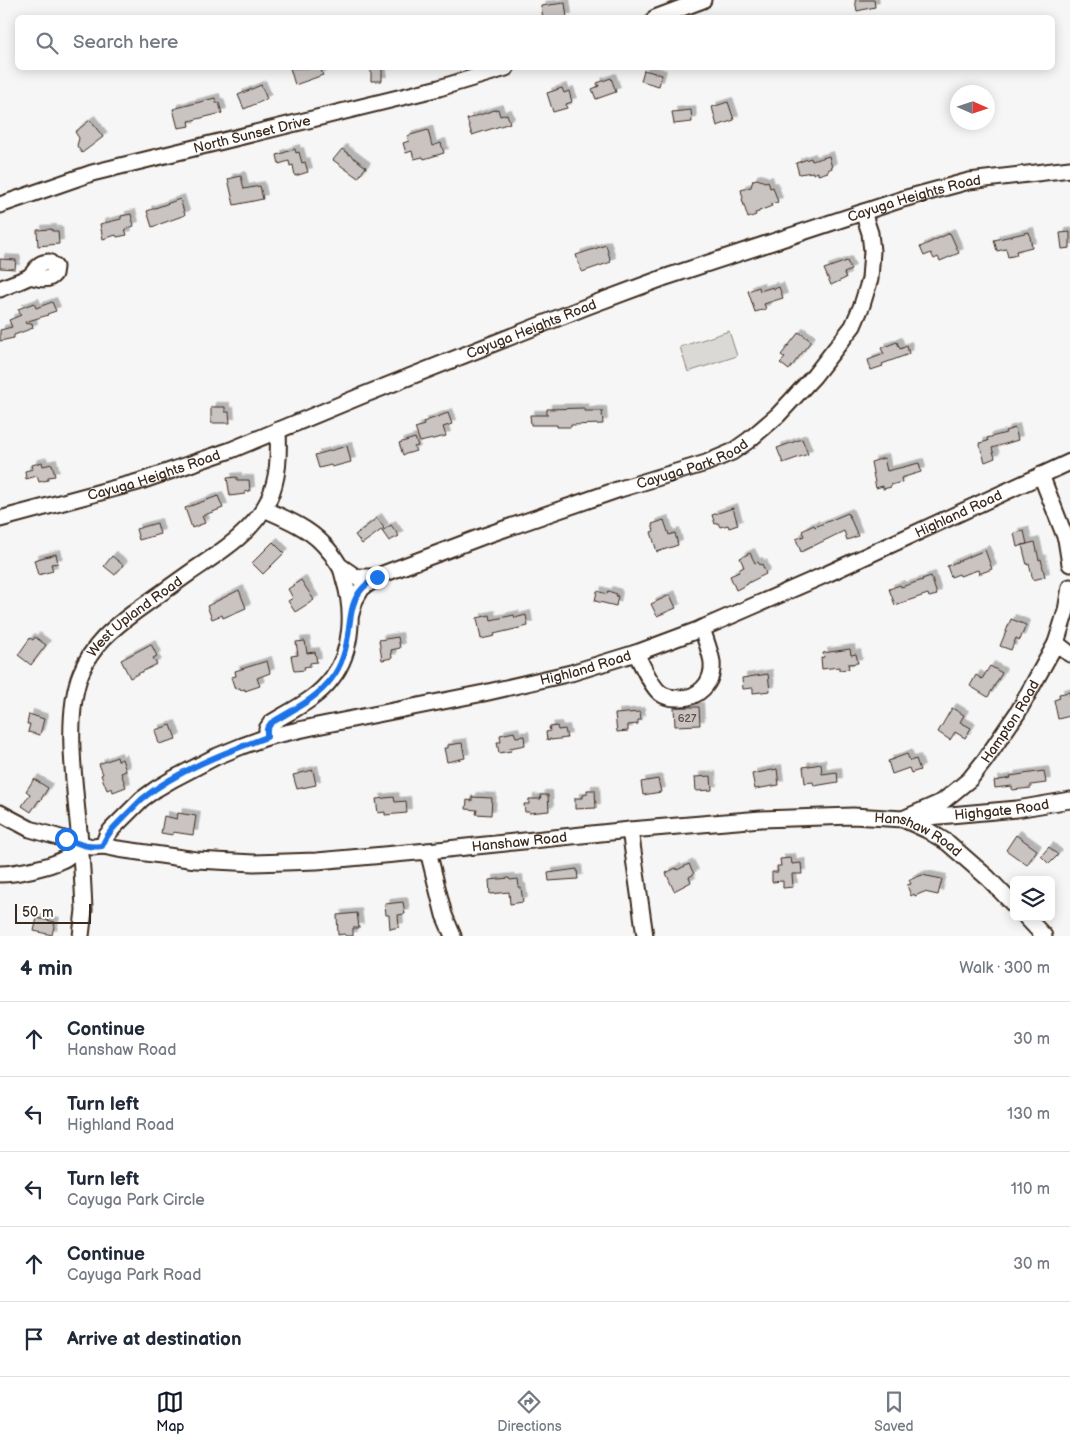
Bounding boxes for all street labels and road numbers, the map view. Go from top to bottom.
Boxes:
street label: North Sunset Drive [192,112,312,157]
street label: Cayuga Heights Road [845,172,982,226]
street label: Cayuga Heights Road [464,296,599,362]
street label: Cayuga Park Road [635,436,751,493]
street label: Cayuga Heights Road [86,446,223,504]
street label: Highland Road [912,487,1005,541]
street label: West Upland Road [84,573,186,660]
street label: Highland Road [538,647,633,689]
street label: Hampton Road [978,677,1043,766]
street label: Highgate Road [953,796,1050,824]
street label: Hanshaw Road [874,809,965,860]
street label: Hanshaw Road [471,829,568,855]

